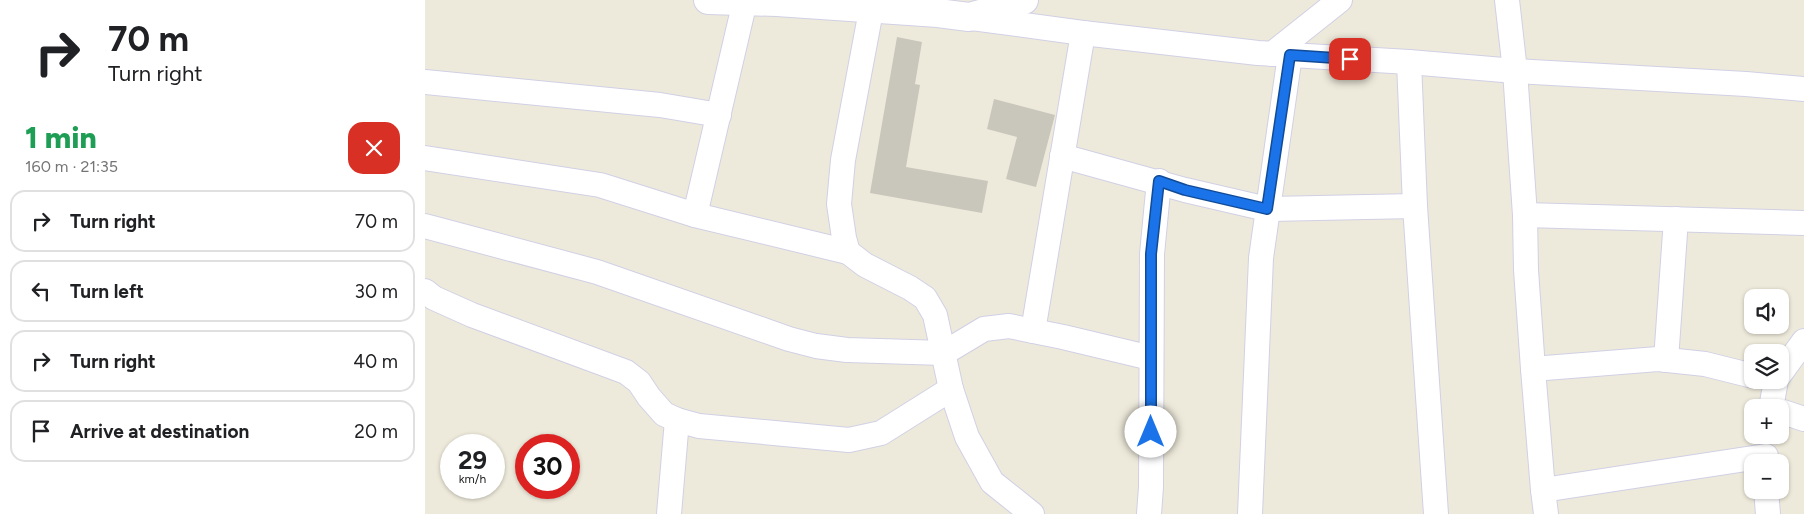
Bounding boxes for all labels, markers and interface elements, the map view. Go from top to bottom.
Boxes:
text: 70 m [108,18,189,60]
icon: right [25,20,90,85]
pin [1329,38,1371,80]
icon: arrive [1336,45,1364,73]
text: Turn right [108,60,203,87]
text: 1 min [25,119,97,156]
button: close [348,122,400,174]
text: 160 m · 21:35 [25,157,118,176]
icon: right [27,207,55,235]
text: Turn right [70,210,156,233]
text: 70 m [355,210,398,233]
icon: left [27,277,55,305]
text: Turn left [70,280,144,303]
text: 30 m [355,280,398,303]
map controls [1744,289,1789,499]
button: sound [1744,289,1789,334]
button: layers [1744,344,1789,389]
icon: right [27,347,55,375]
text: Turn right [70,350,156,373]
text: 40 m [353,350,398,373]
button: + [1744,399,1789,444]
position arrow [1124,405,1176,457]
icon: arrive [27,417,55,445]
text: Arrive at destination [70,420,249,443]
text: 20 m [354,420,398,443]
speed limit sign: 30 [515,434,580,499]
text: 29 [458,445,487,475]
button: − [1744,454,1789,499]
text: km/h [459,472,486,486]

